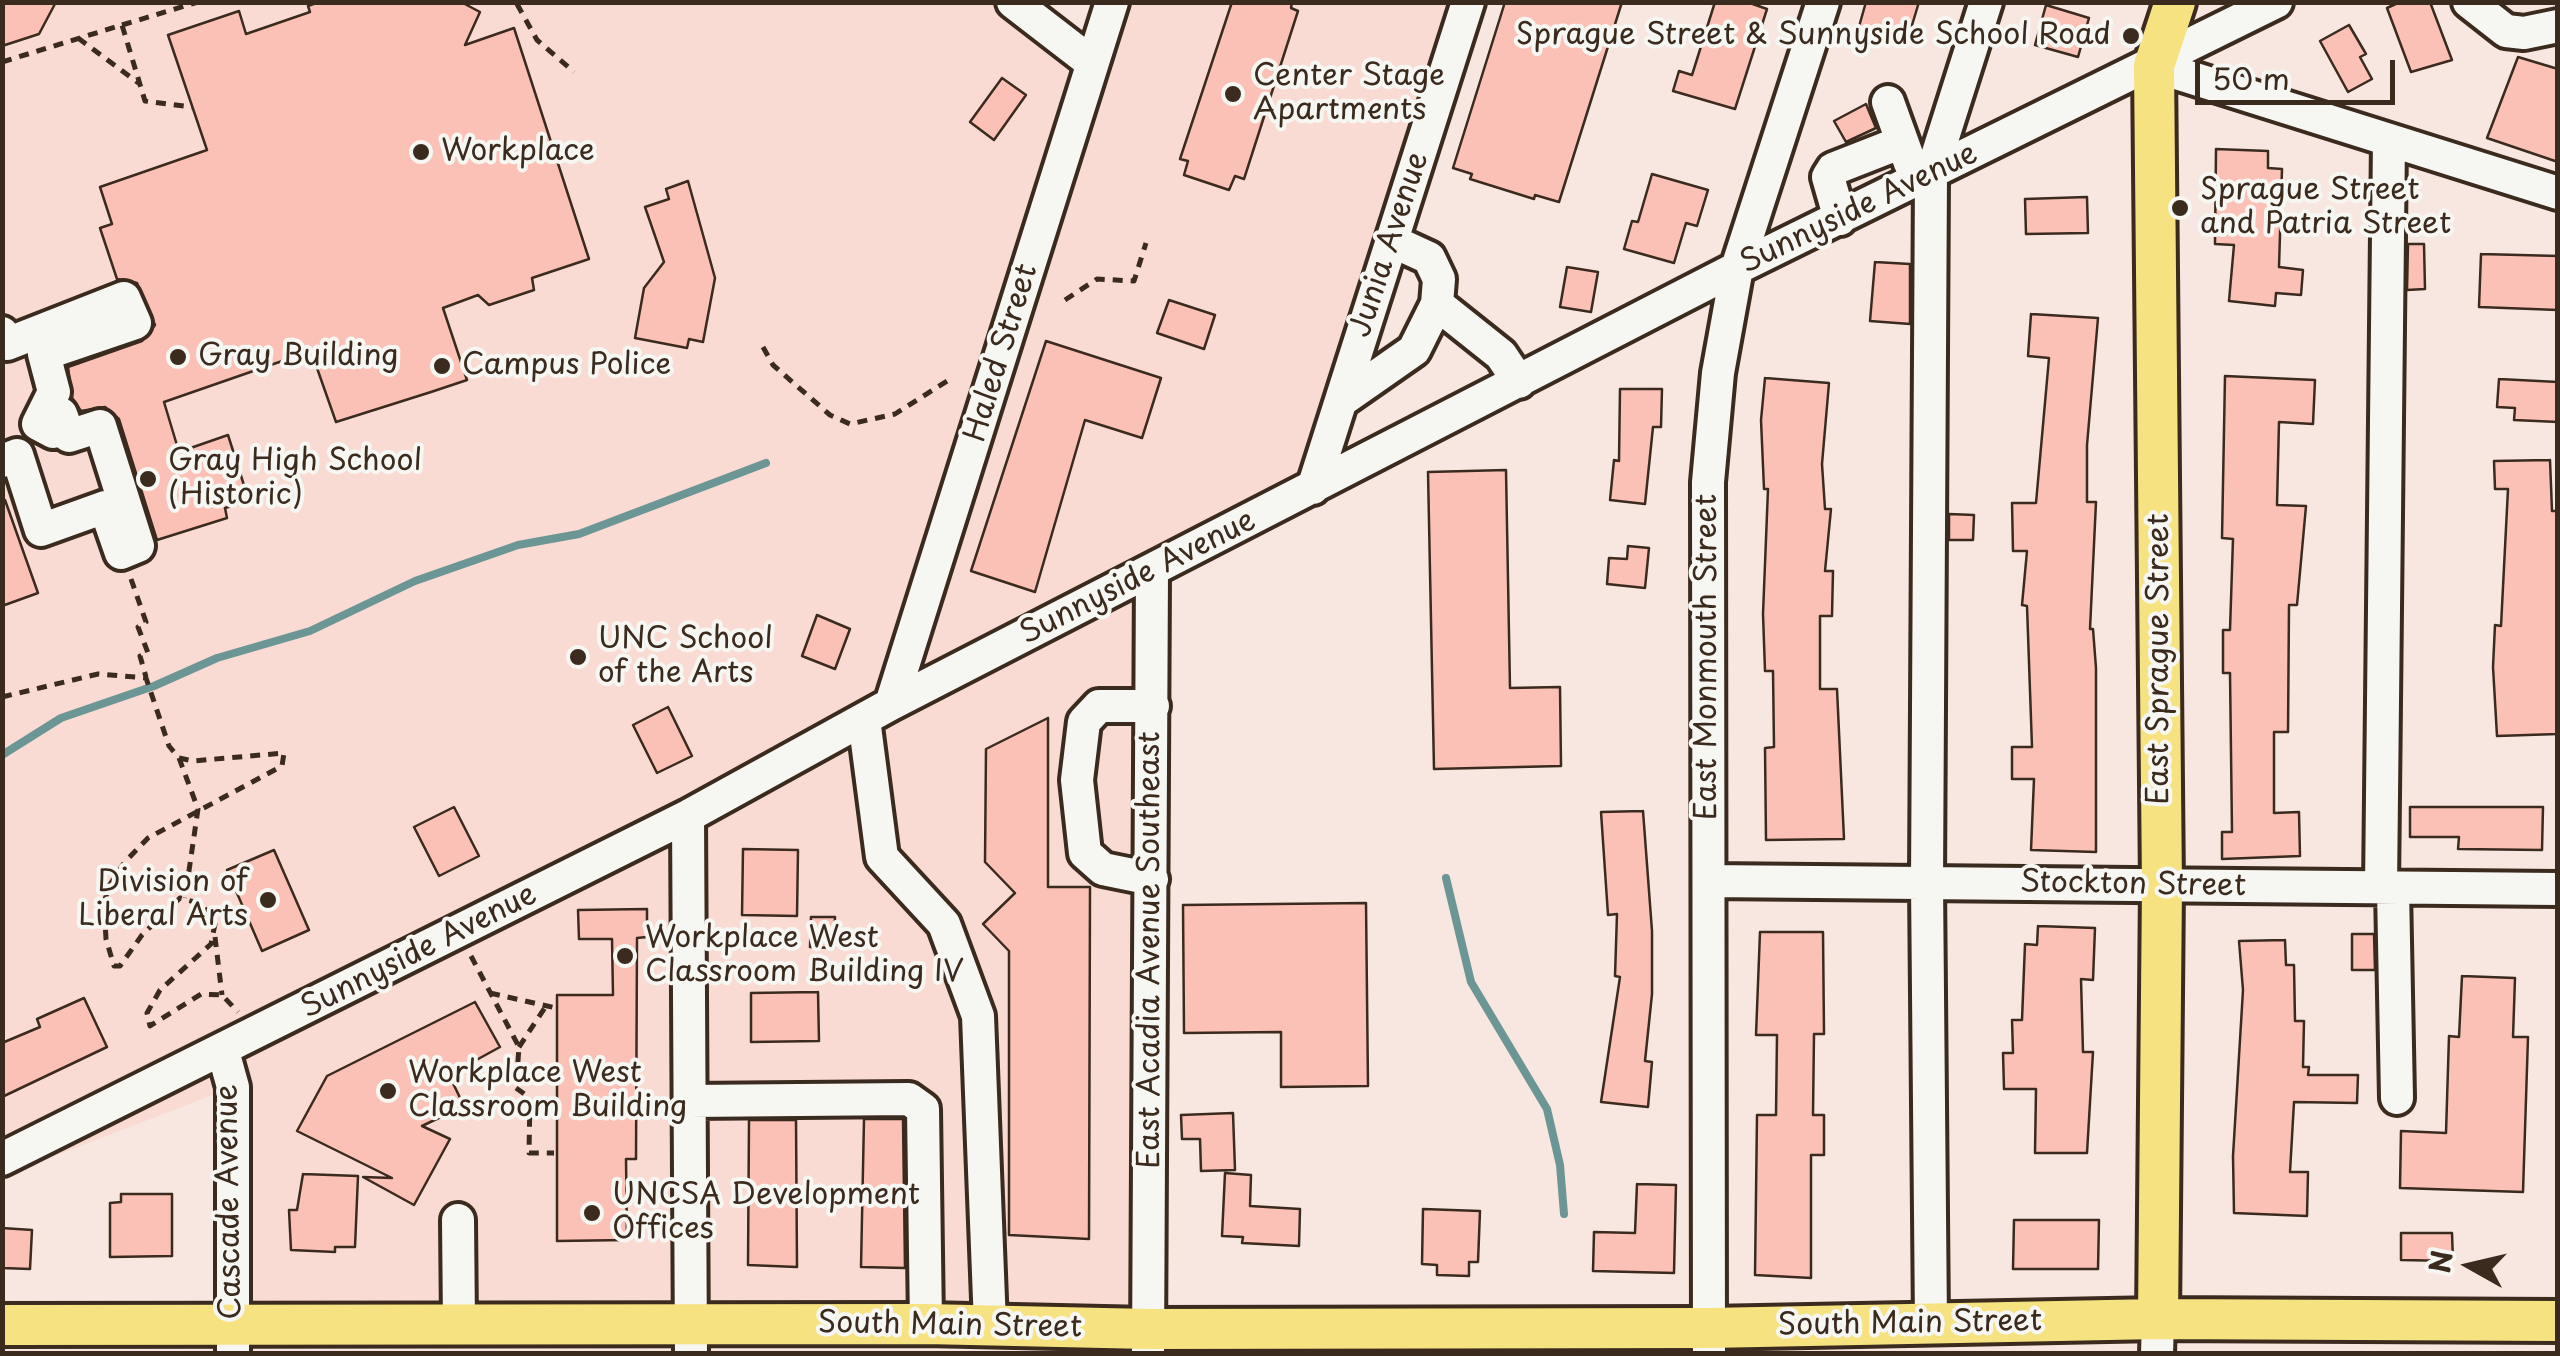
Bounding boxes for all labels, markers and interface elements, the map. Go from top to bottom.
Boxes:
place label: Sprague Street & Sunnyside School Road [1516,18,2111,54]
marker: Sprague Street & Sunnyside School Road [2120,25,2142,47]
scale bar [2200,40,2400,102]
text: 50 m [2212,55,2290,100]
place label: Center Stage Apartments [1253,59,1445,130]
marker: Center Stage Apartments [1222,83,1244,105]
place label: Workplace [441,134,595,170]
street label: Sunnyside Avenue [1734,136,1984,282]
marker: Workplace [410,141,432,163]
street label: Junia Avenue [1343,148,1437,342]
place label: Sprague Street and Patria Street [2200,173,2451,244]
marker: Sprague Street and Patria Street [2169,197,2191,219]
street label: Haled Street [958,260,1046,446]
place label: Gray Building [198,339,399,375]
marker: Gray Building [167,346,189,368]
place label: Campus Police [462,348,671,384]
marker: Campus Police [431,355,453,377]
place label: Gray High School (Historic) [168,444,422,514]
marker: Gray High School (Historic) [137,468,159,490]
street label: East Monmouth Street [1690,494,1726,820]
street label: Sunnyside Avenue [1014,503,1262,653]
street label: East Sprague Street [2142,513,2178,805]
place label: UNC School of the Arts [598,622,773,692]
marker: UNC School of the Arts [567,646,589,668]
street label: East Acadia Avenue Southeast [1133,731,1169,1169]
place label: Division of Liberal Arts [78,865,248,936]
street label: Stockton Street [2020,865,2246,905]
street label: Sunnyside Avenue [295,877,543,1027]
marker: Division of Liberal Arts [257,889,279,911]
place label: Workplace West Classroom Building IV [645,921,964,992]
marker: Workplace West Classroom Building IV [614,945,636,967]
place label: Workplace West Classroom Building [408,1056,687,1126]
marker: Workplace West Classroom Building [377,1080,399,1102]
street label: Cascade Avenue [210,1084,250,1320]
place label: UNCSA Development Offices [612,1178,920,1248]
marker: UNCSA Development Offices [581,1202,603,1224]
north arrow [2420,1216,2520,1316]
text: N [2417,1248,2463,1276]
street label: South Main Street [1778,1304,2042,1344]
street label: South Main Street [818,1306,1082,1346]

